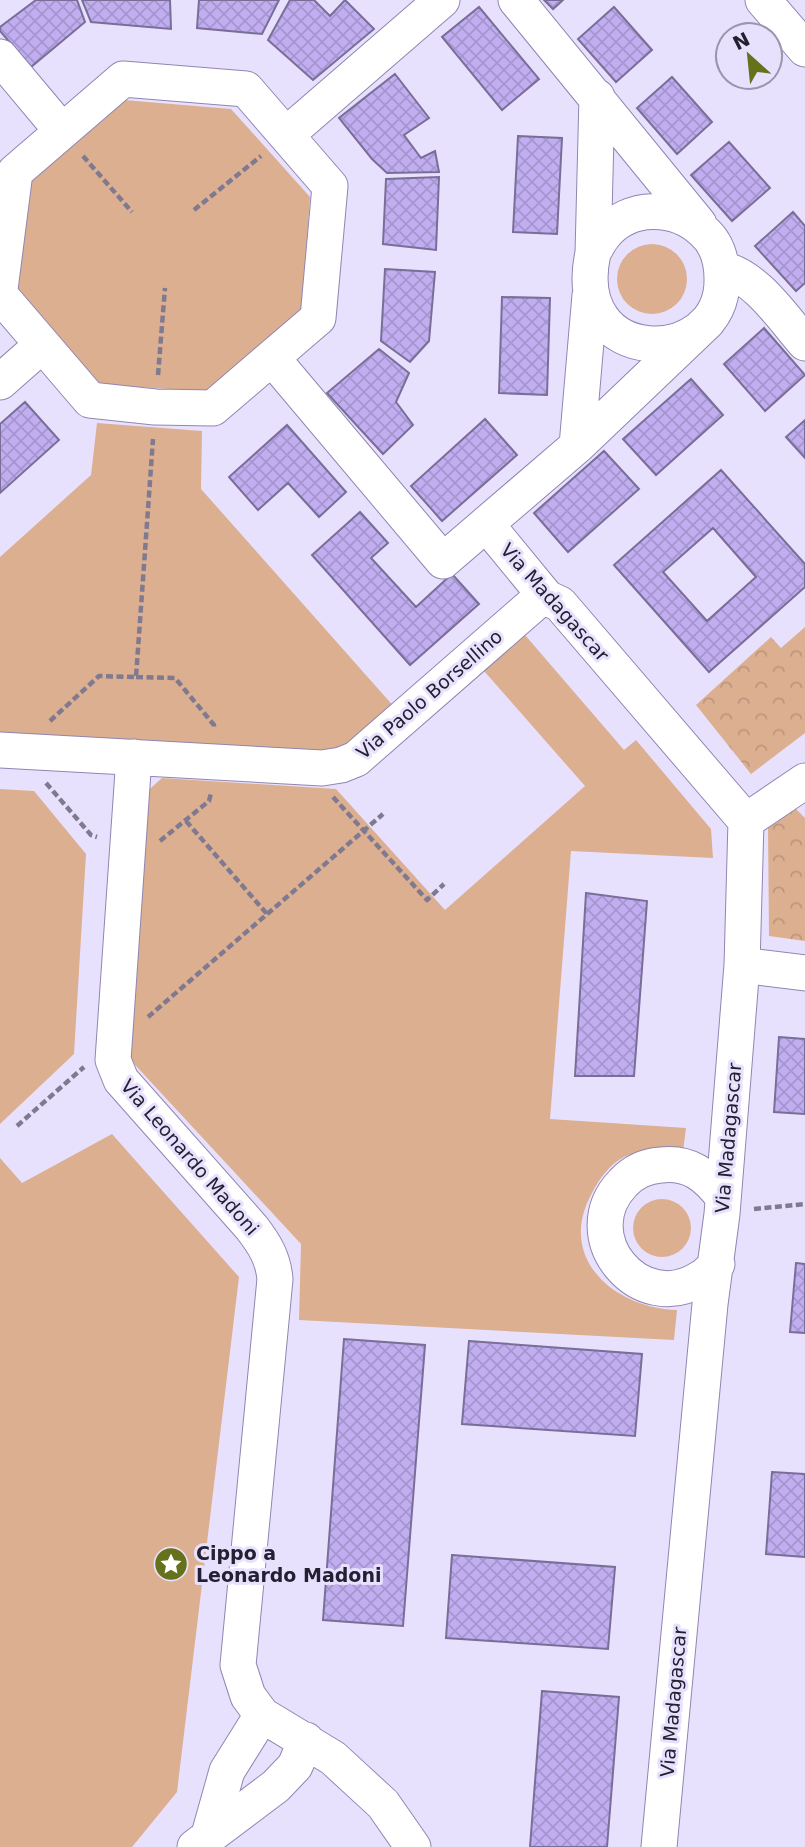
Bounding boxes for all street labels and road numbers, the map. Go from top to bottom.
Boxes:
street label: Via Madagascar [496,539,614,666]
street label: Via Paolo Borsellino [352,625,506,763]
street label: Via Madagascar [710,1062,746,1214]
street label: Via Leonardo Madoni [116,1075,264,1239]
street label: Via Madagascar [655,1626,691,1778]

